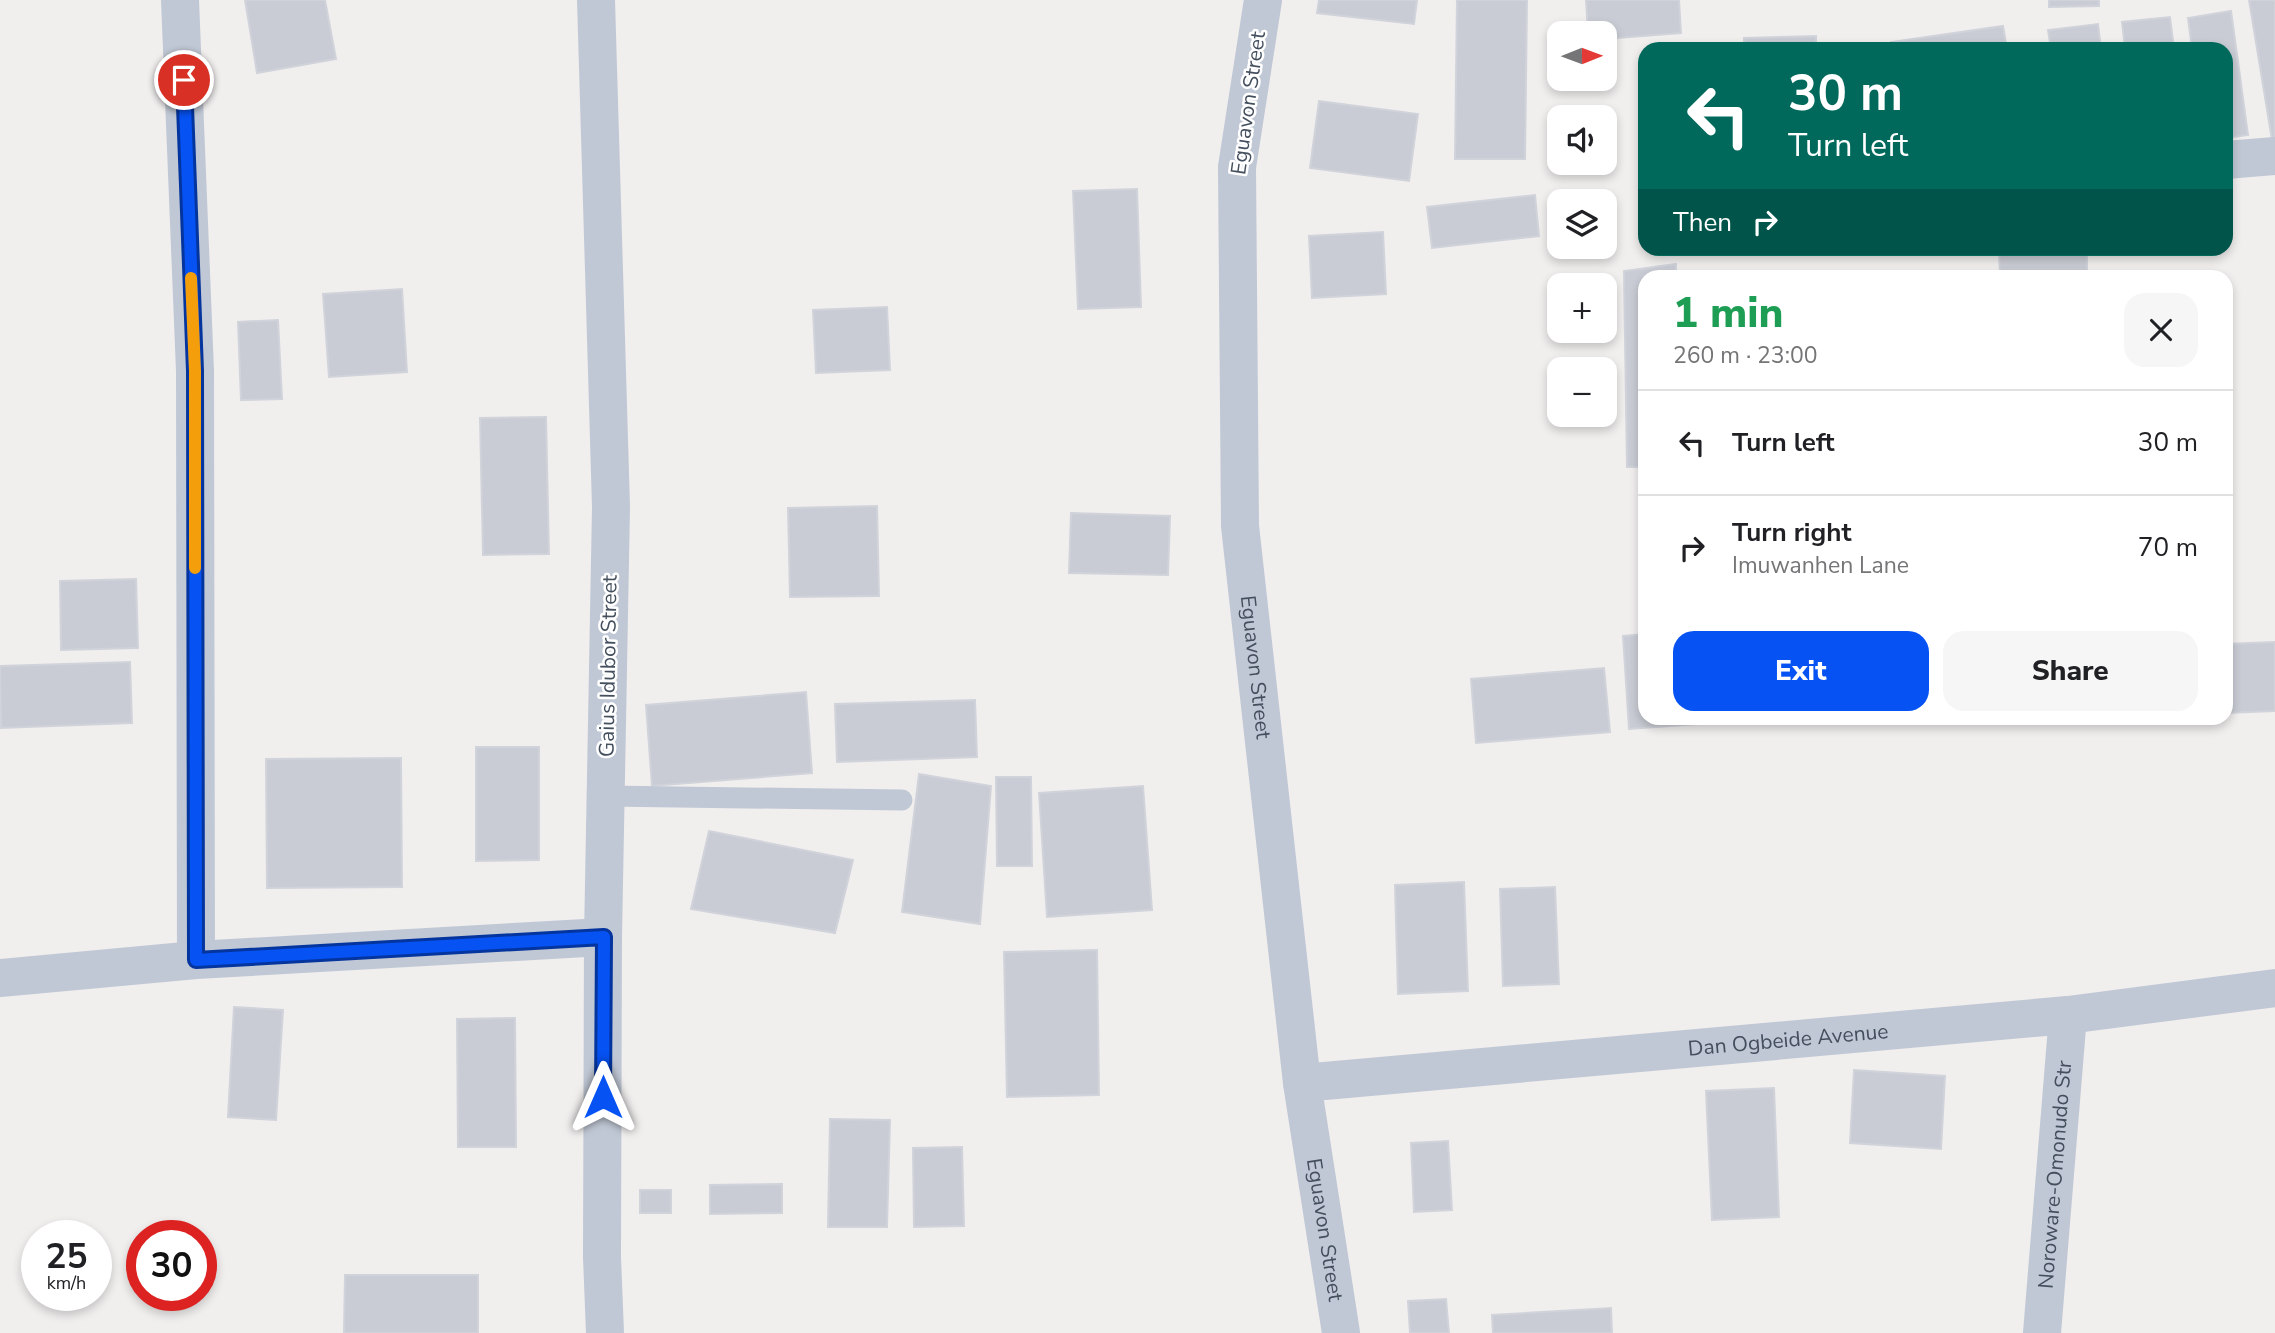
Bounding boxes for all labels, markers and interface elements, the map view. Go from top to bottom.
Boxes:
north arrow [1547,21,1617,91]
map controls [1547,21,1617,427]
street label: Eguavon Street [1224,29,1272,176]
pin [154,50,214,110]
text: 30 m [1788,60,1903,127]
icon: arrive [165,61,203,99]
icon: left [1673,70,1764,161]
button: sound [1547,105,1617,175]
text: Turn left [1788,124,1908,167]
button: layers [1547,189,1617,259]
icon: right [1746,203,1784,241]
text: Then [1673,205,1732,240]
button: + [1547,273,1617,343]
text: 1 min [1673,285,1783,342]
button: close [2124,293,2198,367]
text: 260 m · 23:00 [1673,340,1818,371]
button: − [1547,357,1617,427]
icon: left [1673,424,1711,462]
text: Turn left [1732,425,1835,460]
text: 30 m [2138,425,2198,460]
text: Turn right [1732,515,1851,550]
icon: right [1673,529,1711,567]
text: 70 m [2138,530,2198,565]
text: Imuwanhen Lane [1732,550,1909,581]
street label: Gaius Idubor Street [592,574,624,757]
street label: Eguavon Street [1234,594,1278,741]
button: Exit [1673,631,1929,711]
button: Share [1943,631,2198,711]
street label: Dan Ogbeide Avenue [1687,1017,1890,1063]
street label: Noroware-Omonudo Str [2032,1059,2078,1290]
position arrow [566,1060,640,1134]
street label: Eguavon Street [1300,1156,1350,1304]
speed limit sign: 30 [126,1220,217,1311]
text: 25 [45,1233,88,1280]
text: km/h [47,1271,86,1295]

